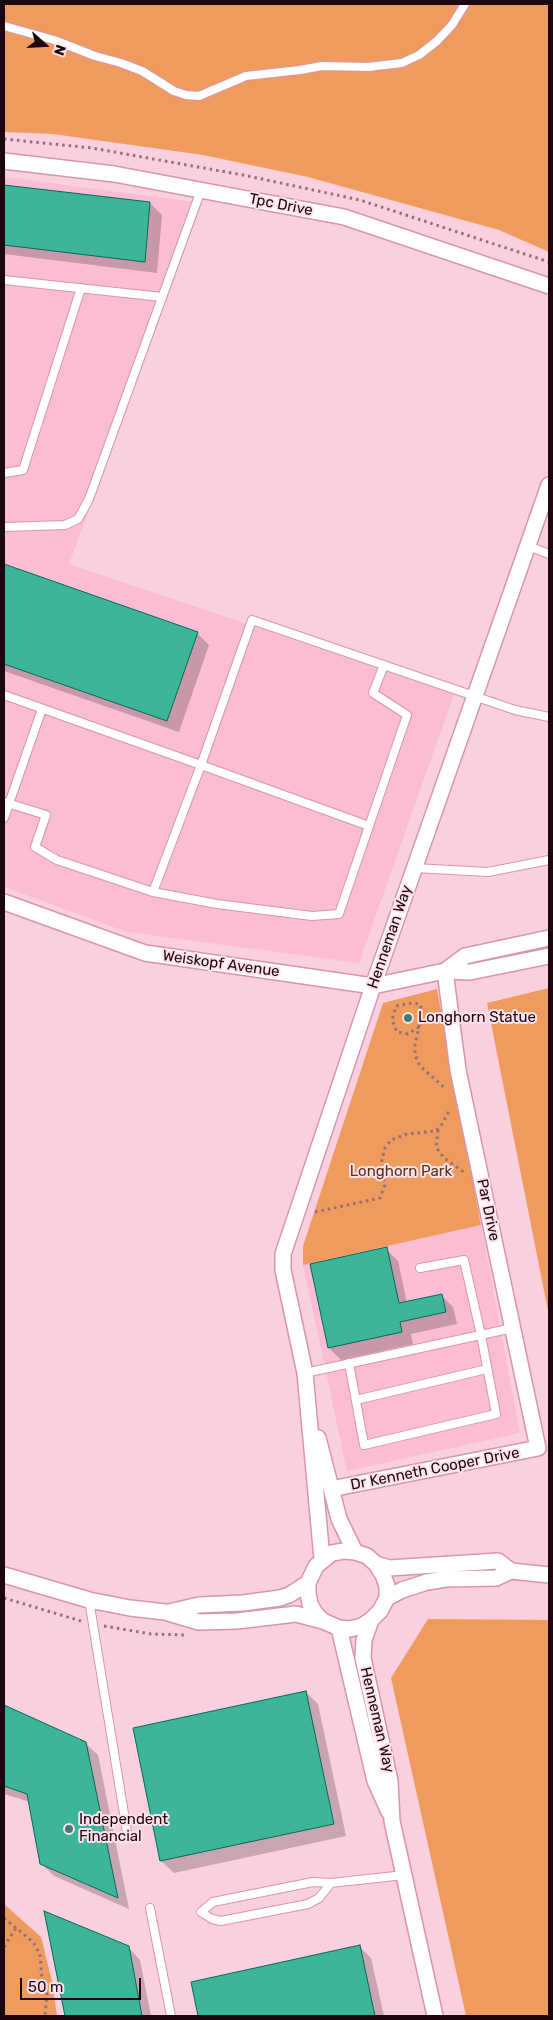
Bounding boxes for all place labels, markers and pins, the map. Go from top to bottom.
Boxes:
place label: Longhorn Statue [418,1009,536,1027]
marker: Longhorn Statue [402,1012,414,1024]
place label: Independent Financial [79,1811,168,1846]
marker: Independent Financial [63,1823,75,1835]

